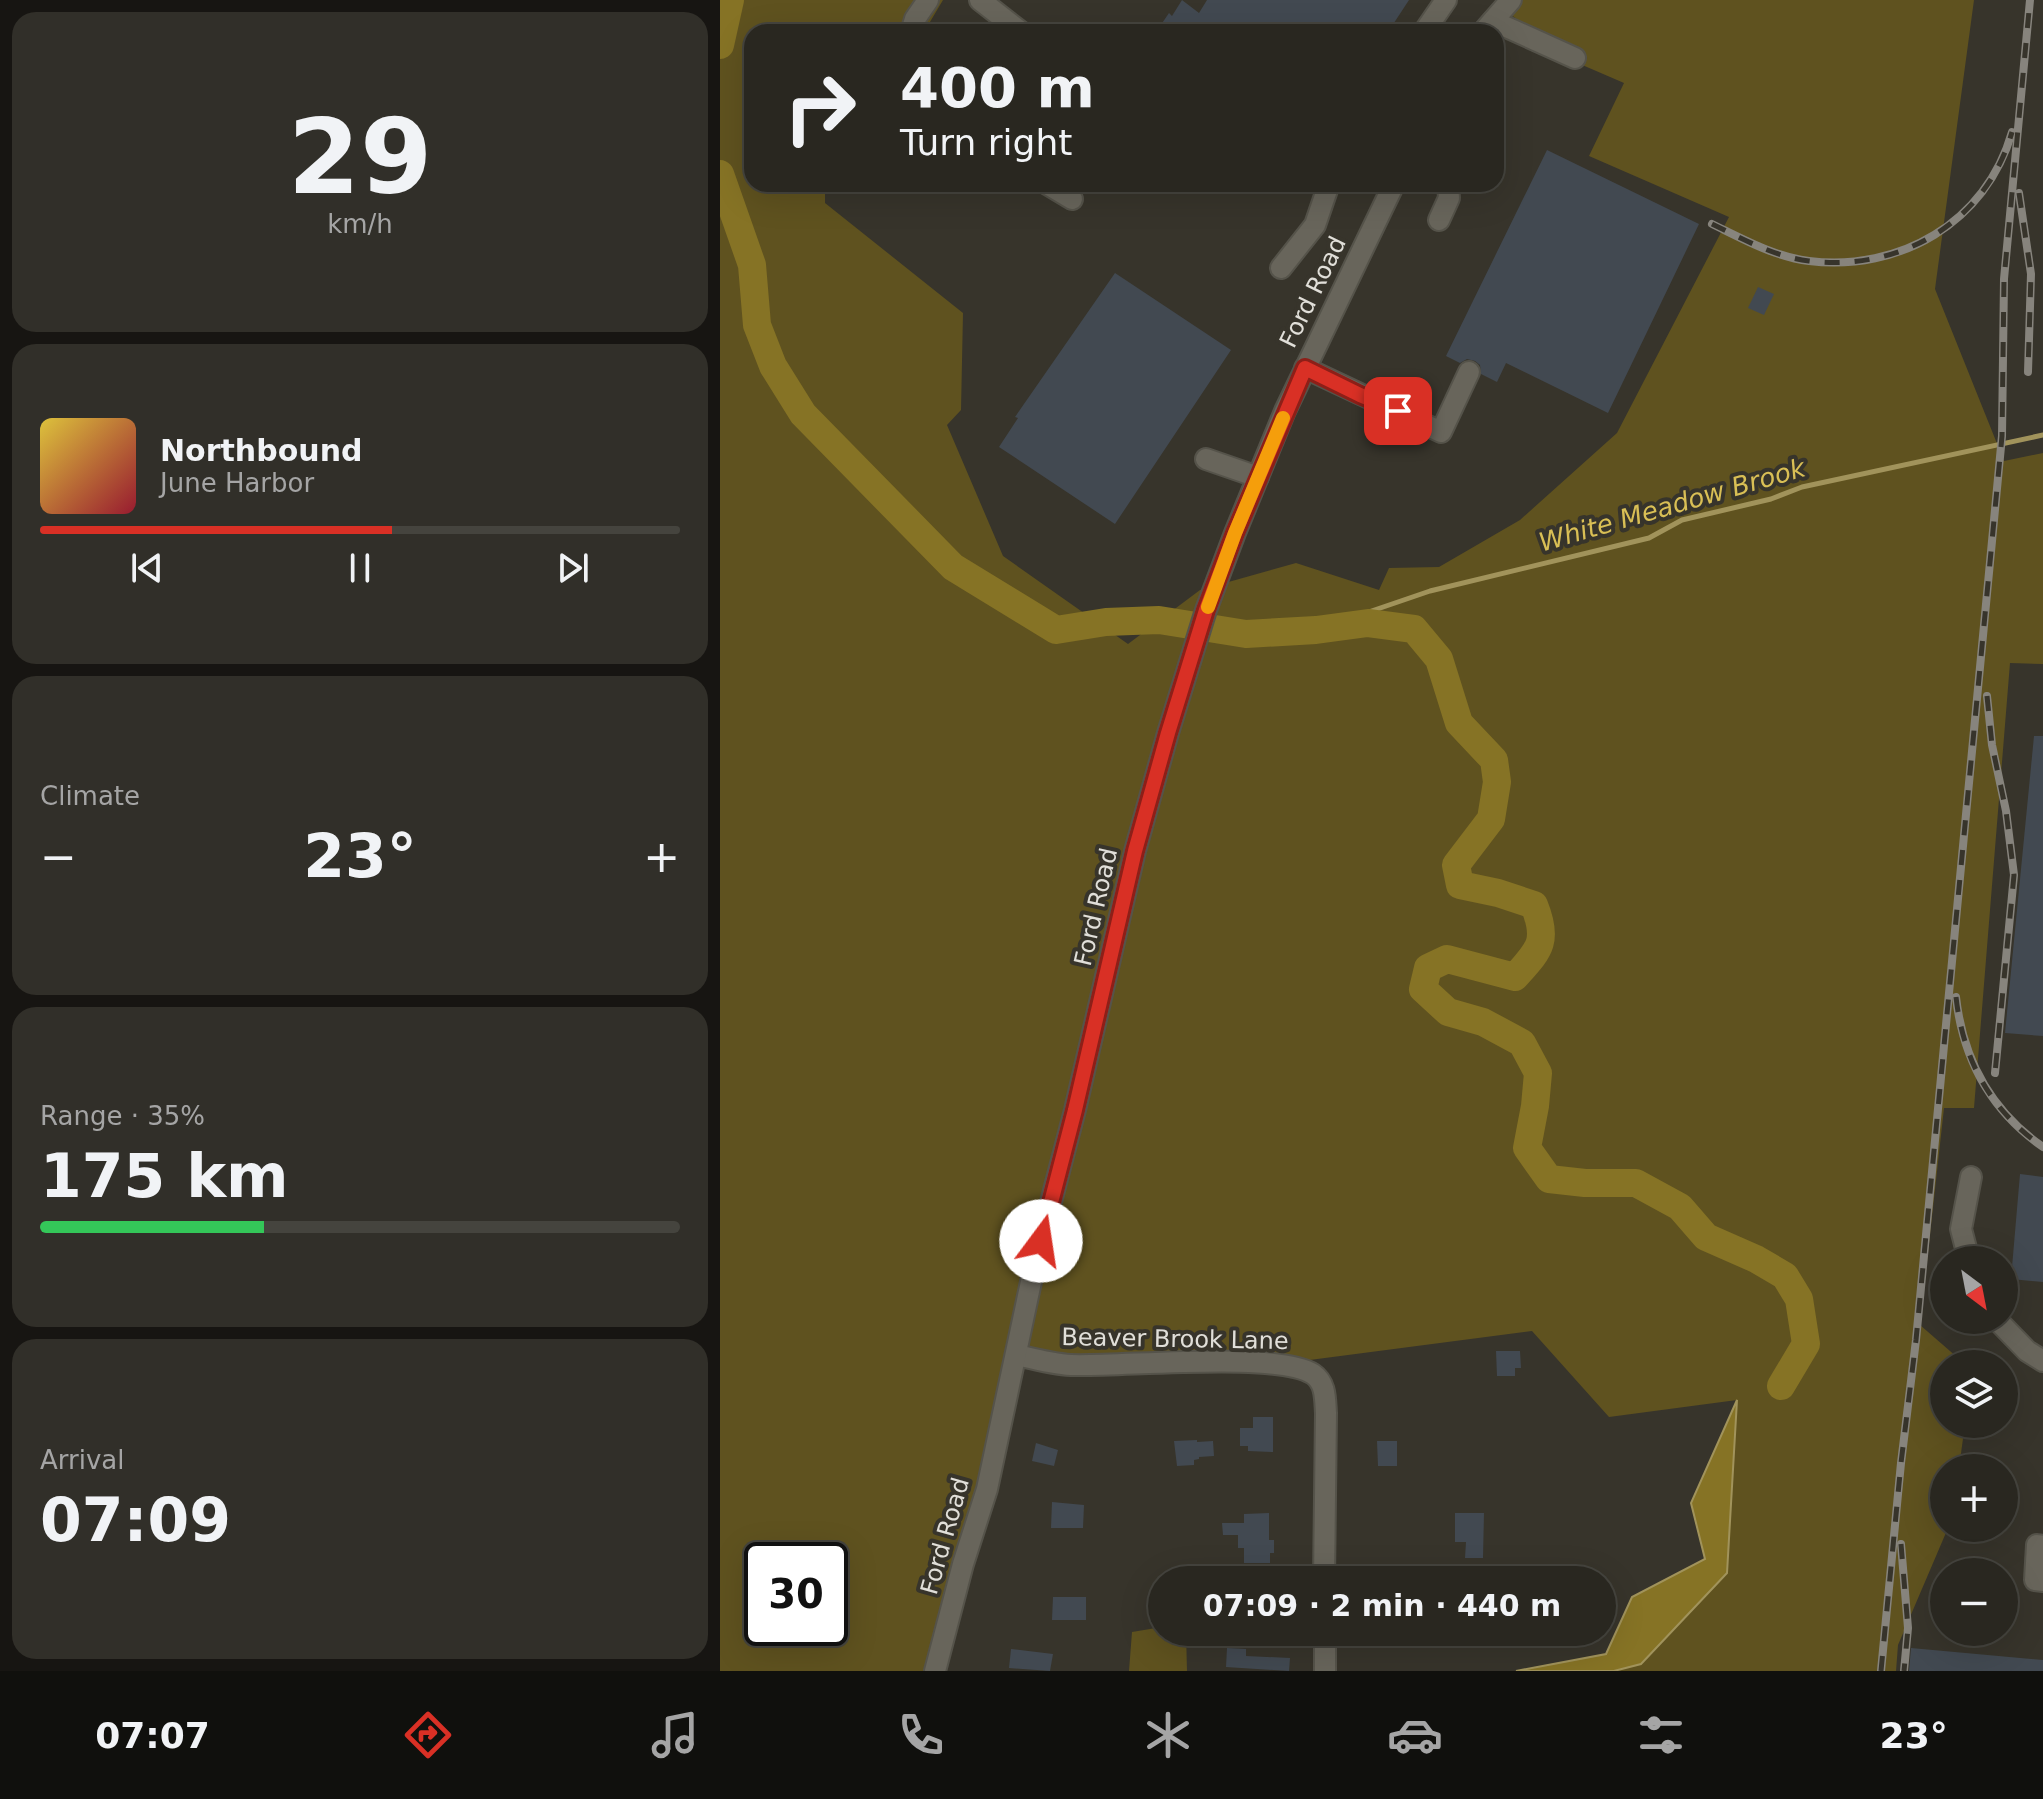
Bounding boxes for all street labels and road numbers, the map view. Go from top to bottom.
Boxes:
street label: Ford Road [1274,232,1352,352]
street label: Ford Road [1069,845,1123,969]
street label: Beaver Brook Lane [1061,1323,1289,1355]
street label: Ford Road [915,1474,975,1598]

